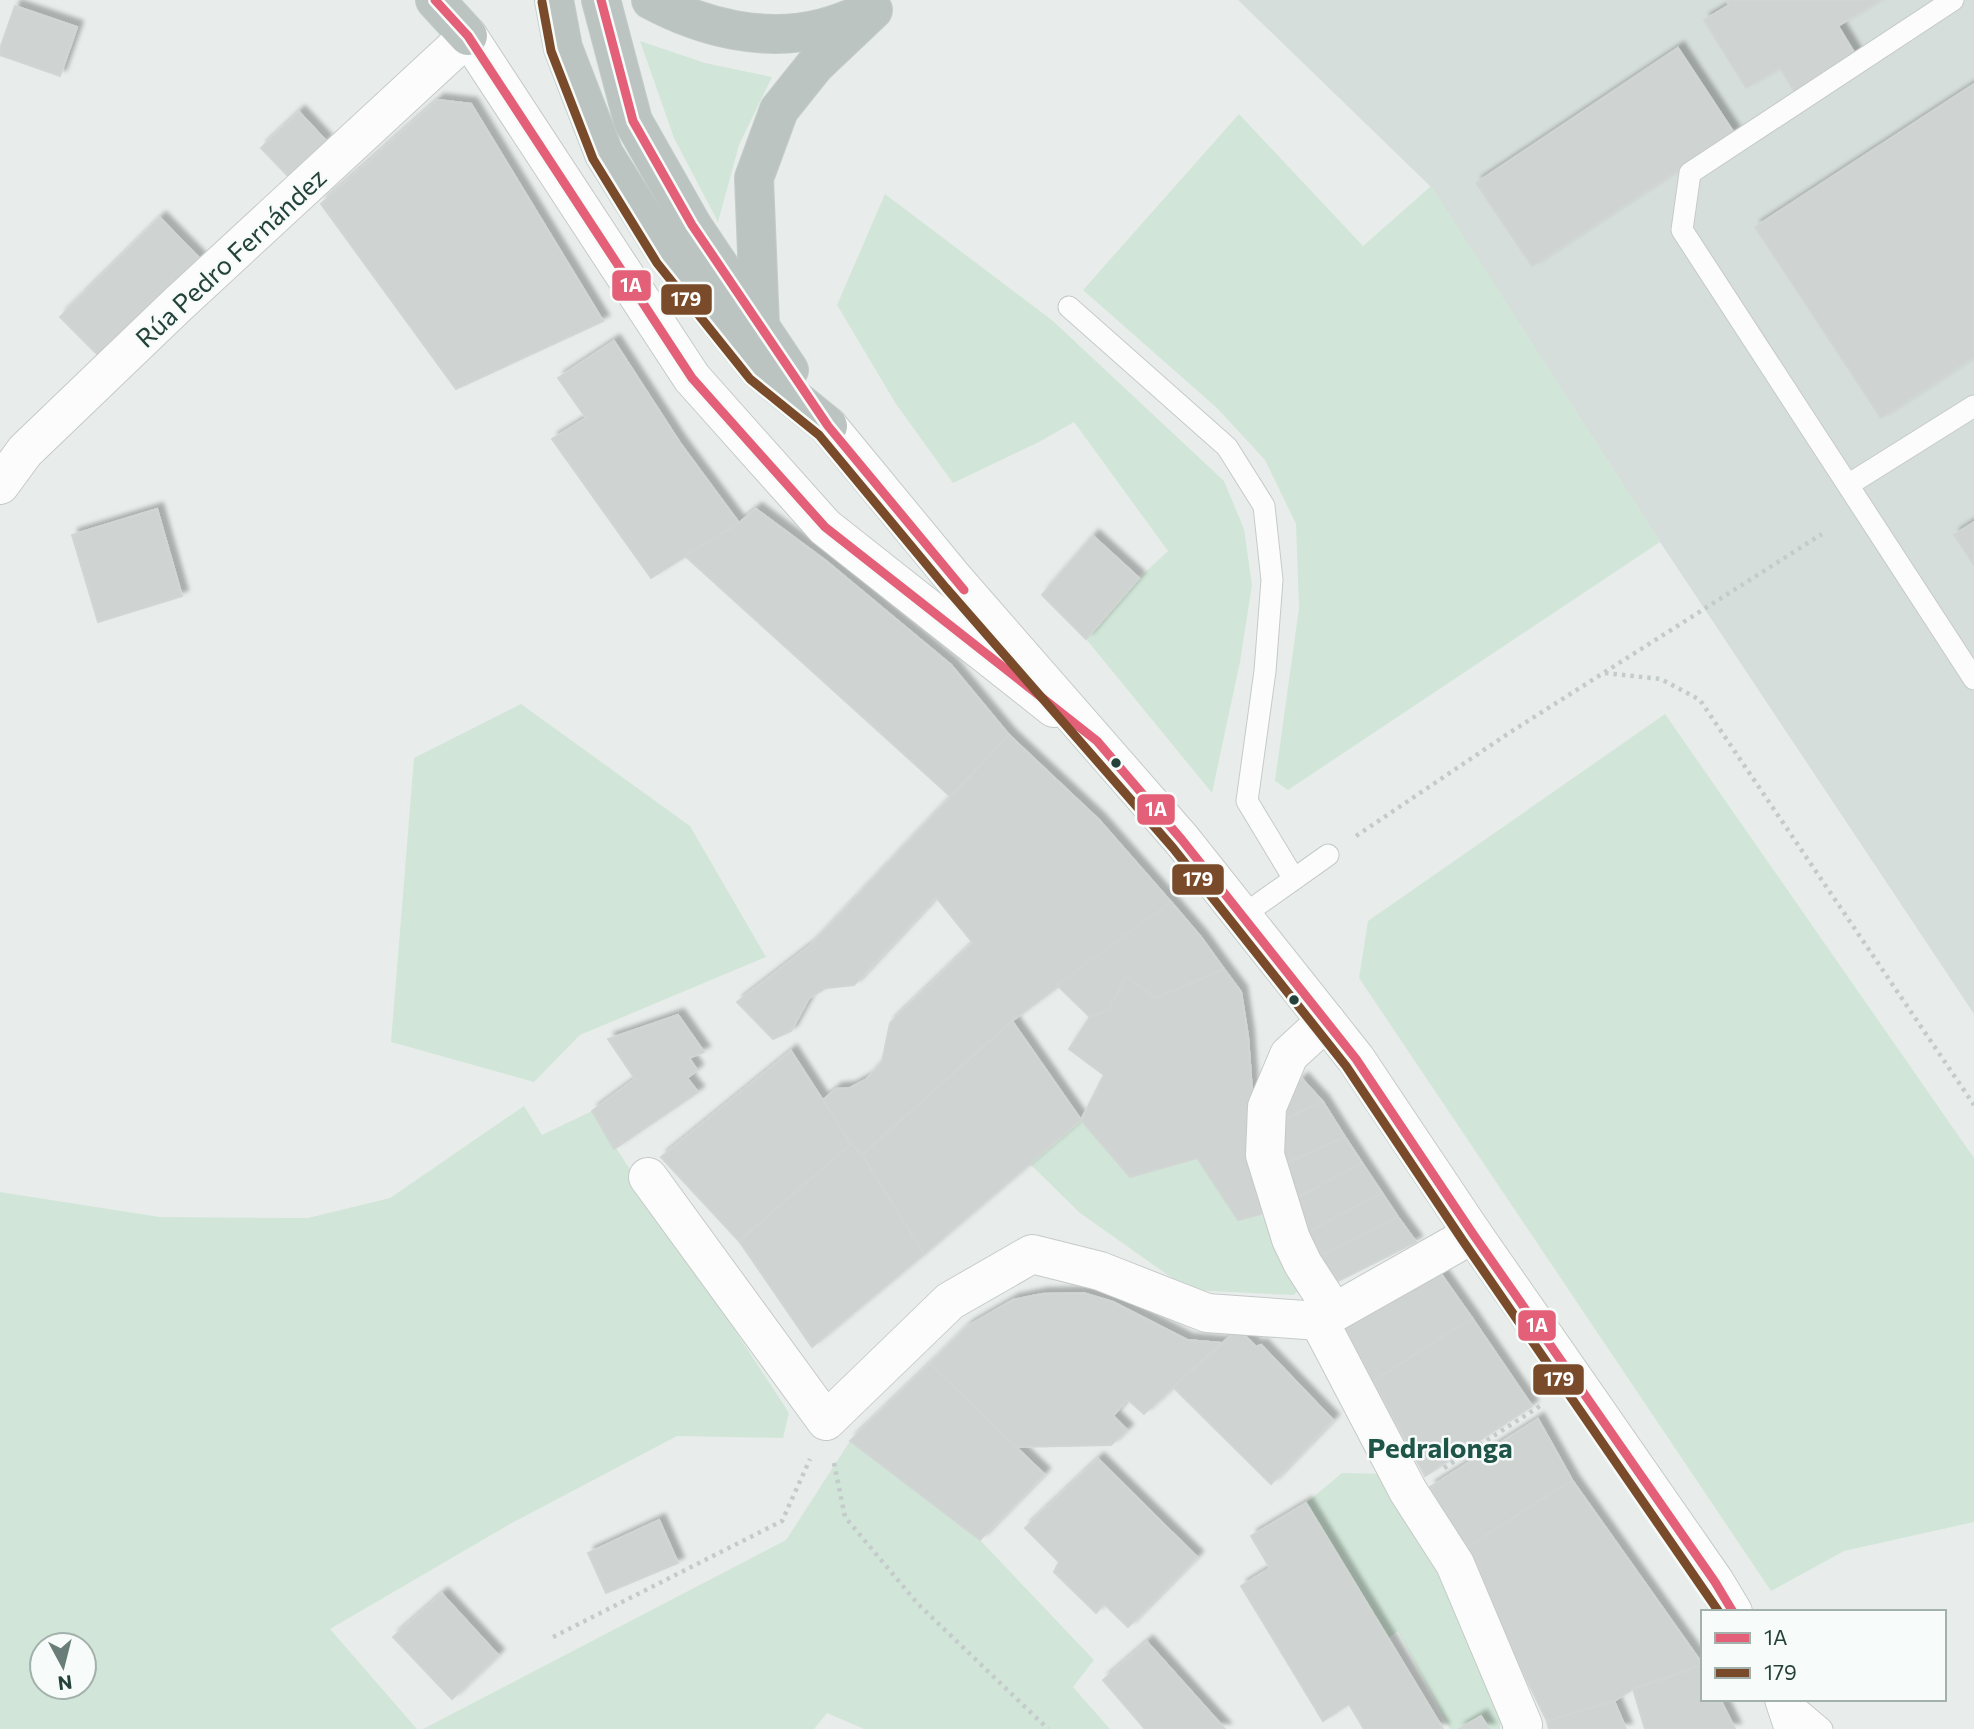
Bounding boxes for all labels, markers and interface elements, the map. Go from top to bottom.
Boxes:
street label: Rúa Pedro Fernández [128,161,332,353]
line badge: 1A [611,269,652,302]
text: 1A [620,273,642,296]
line badge: 179 [660,283,713,316]
text: 179 [671,287,701,310]
unlabelled marker [1109,756,1123,770]
line badge: 1A [1136,793,1176,826]
text: 1A [1145,797,1167,820]
line badge: 179 [1171,863,1225,896]
text: 179 [1183,867,1213,890]
unlabelled marker [1287,993,1301,1007]
line badge: 1A [1517,1309,1557,1342]
text: 1A [1526,1313,1548,1336]
line badge: 179 [1532,1363,1585,1396]
text: 179 [1544,1367,1574,1390]
district label: Pedralonga [1367,1430,1513,1464]
legend [1701,1610,1946,1701]
text: 1A [1764,1624,1787,1649]
north arrow [28,1631,98,1701]
text: 179 [1764,1659,1797,1684]
text: N [57,1671,74,1696]

